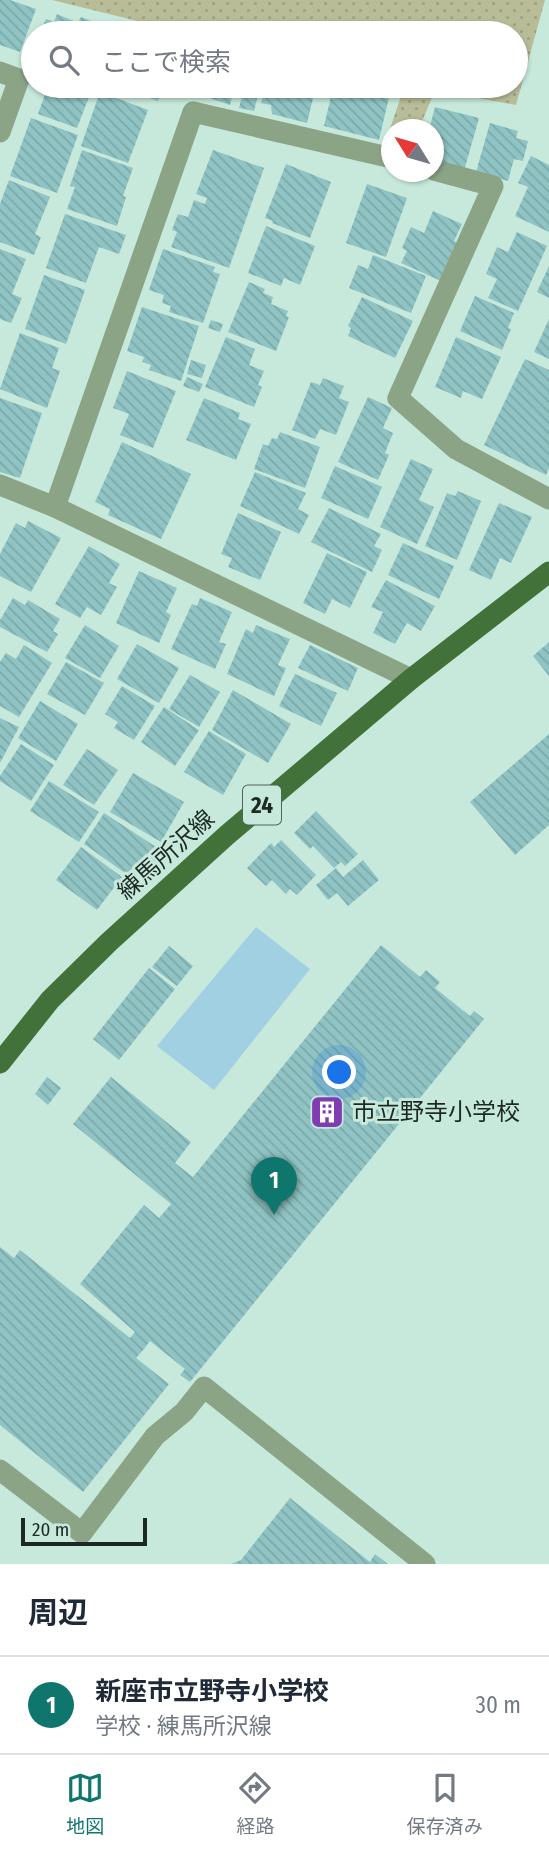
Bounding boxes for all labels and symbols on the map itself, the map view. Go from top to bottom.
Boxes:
north arrow [381,119,444,182]
road number: 24 [243,786,281,824]
street label: 練馬所沢線 [112,804,220,906]
your location [322,1055,356,1089]
building icon: 市立野寺小学校 [308,1093,346,1131]
place label: 市立野寺小学校 [352,1098,520,1126]
pin: 1 [251,1157,297,1215]
scale bar [21,1515,147,1547]

